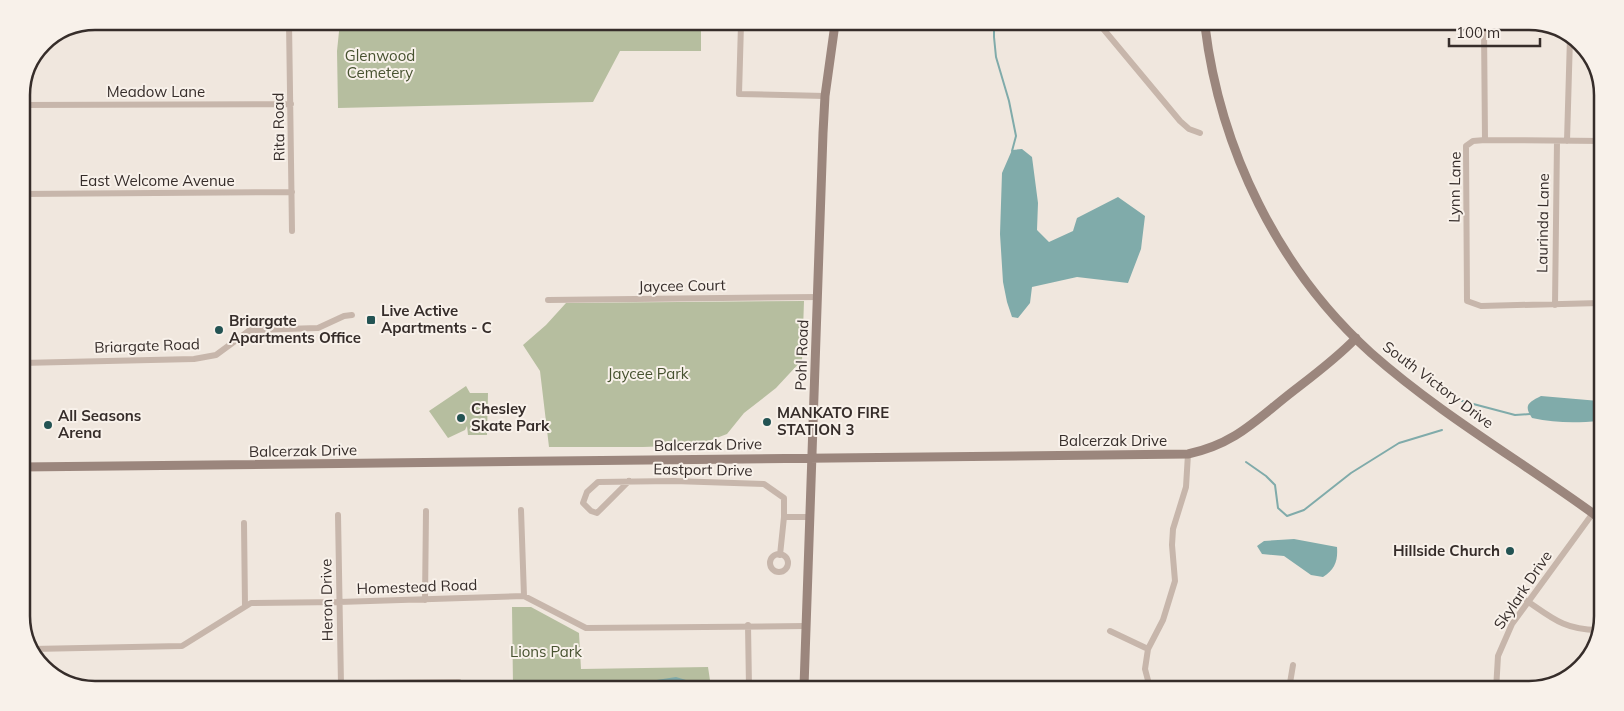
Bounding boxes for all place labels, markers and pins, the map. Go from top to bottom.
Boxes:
place label: Live Active Apartments - C [381,301,492,337]
place label: Briargate Apartments Office [229,311,361,347]
marker: Live Active Apartments - C [365,314,377,326]
marker: Briargate Apartments Office [213,324,225,336]
place label: Chesley Skate Park [471,399,550,435]
place label: MANKATO FIRE STATION 3 [777,403,889,439]
place label: All Seasons Arena [58,406,141,442]
marker: Chesley Skate Park [455,412,467,424]
marker: MANKATO FIRE STATION 3 [761,416,773,428]
marker: All Seasons Arena [42,419,54,431]
place label: Hillside Church [1393,541,1500,560]
marker: Hillside Church [1504,545,1516,557]

